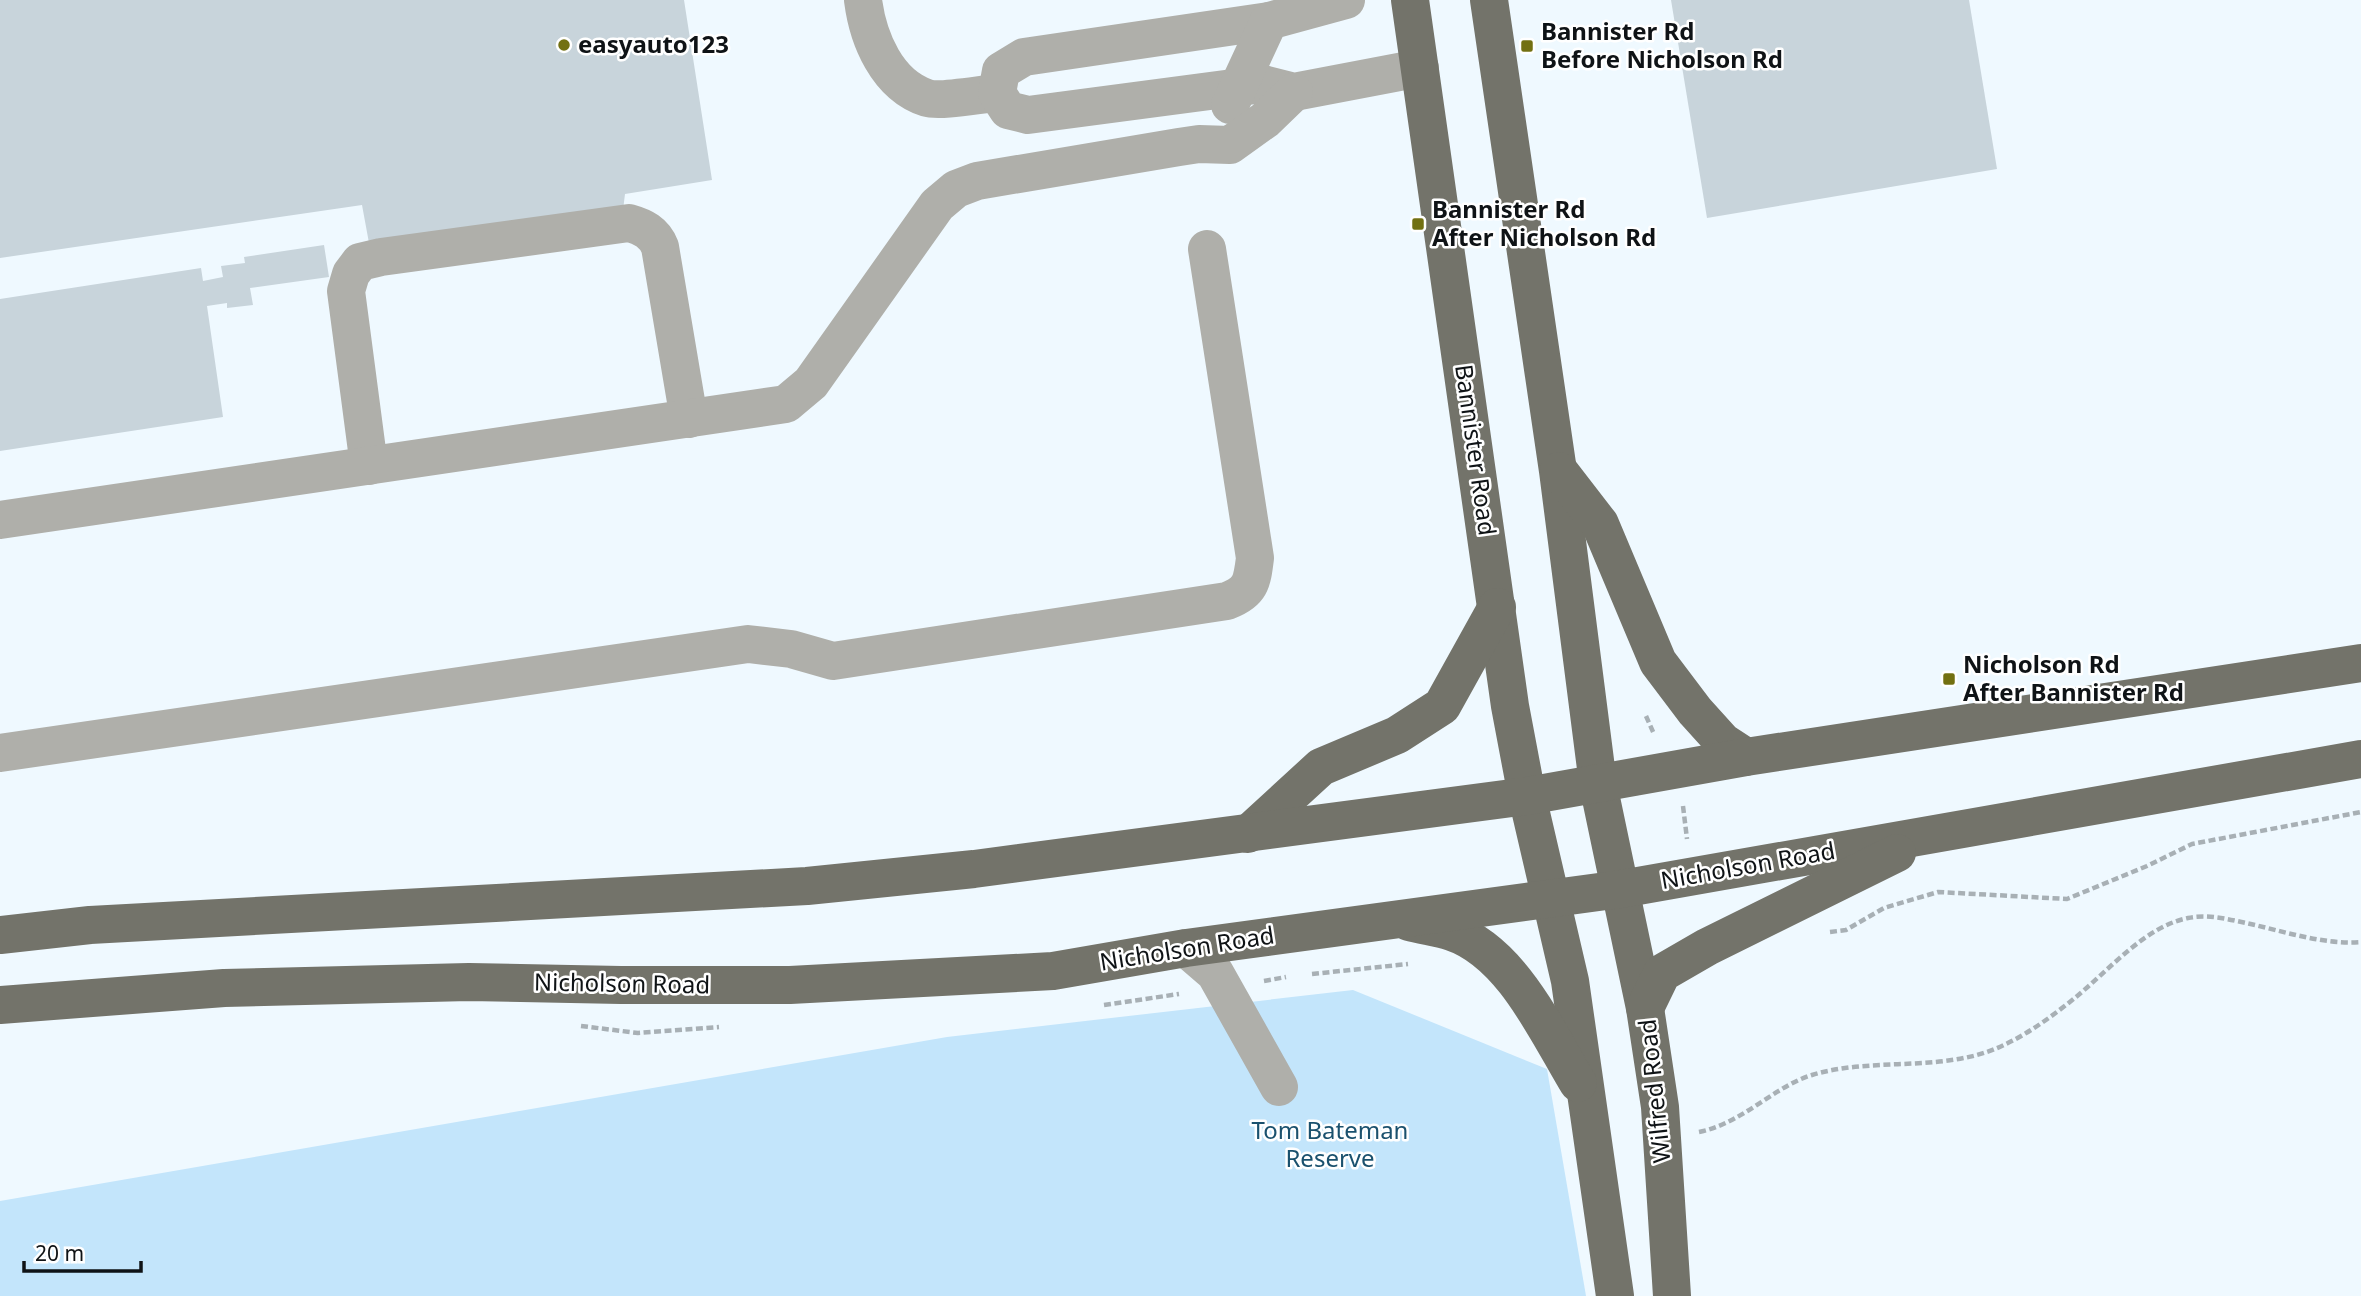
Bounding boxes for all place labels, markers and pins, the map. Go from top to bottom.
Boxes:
place label: Bannister Rd Before Nicholson Rd [1541,14,1783,75]
place label: easyauto123 [578,27,729,60]
marker: easyauto123 [556,37,572,53]
marker: Bannister Rd Before Nicholson Rd [1519,38,1535,54]
place label: Bannister Rd After Nicholson Rd [1432,192,1656,253]
marker: Bannister Rd After Nicholson Rd [1410,216,1426,232]
place label: Nicholson Rd After Bannister Rd [1963,647,2184,708]
marker: Nicholson Rd After Bannister Rd [1941,671,1957,687]

